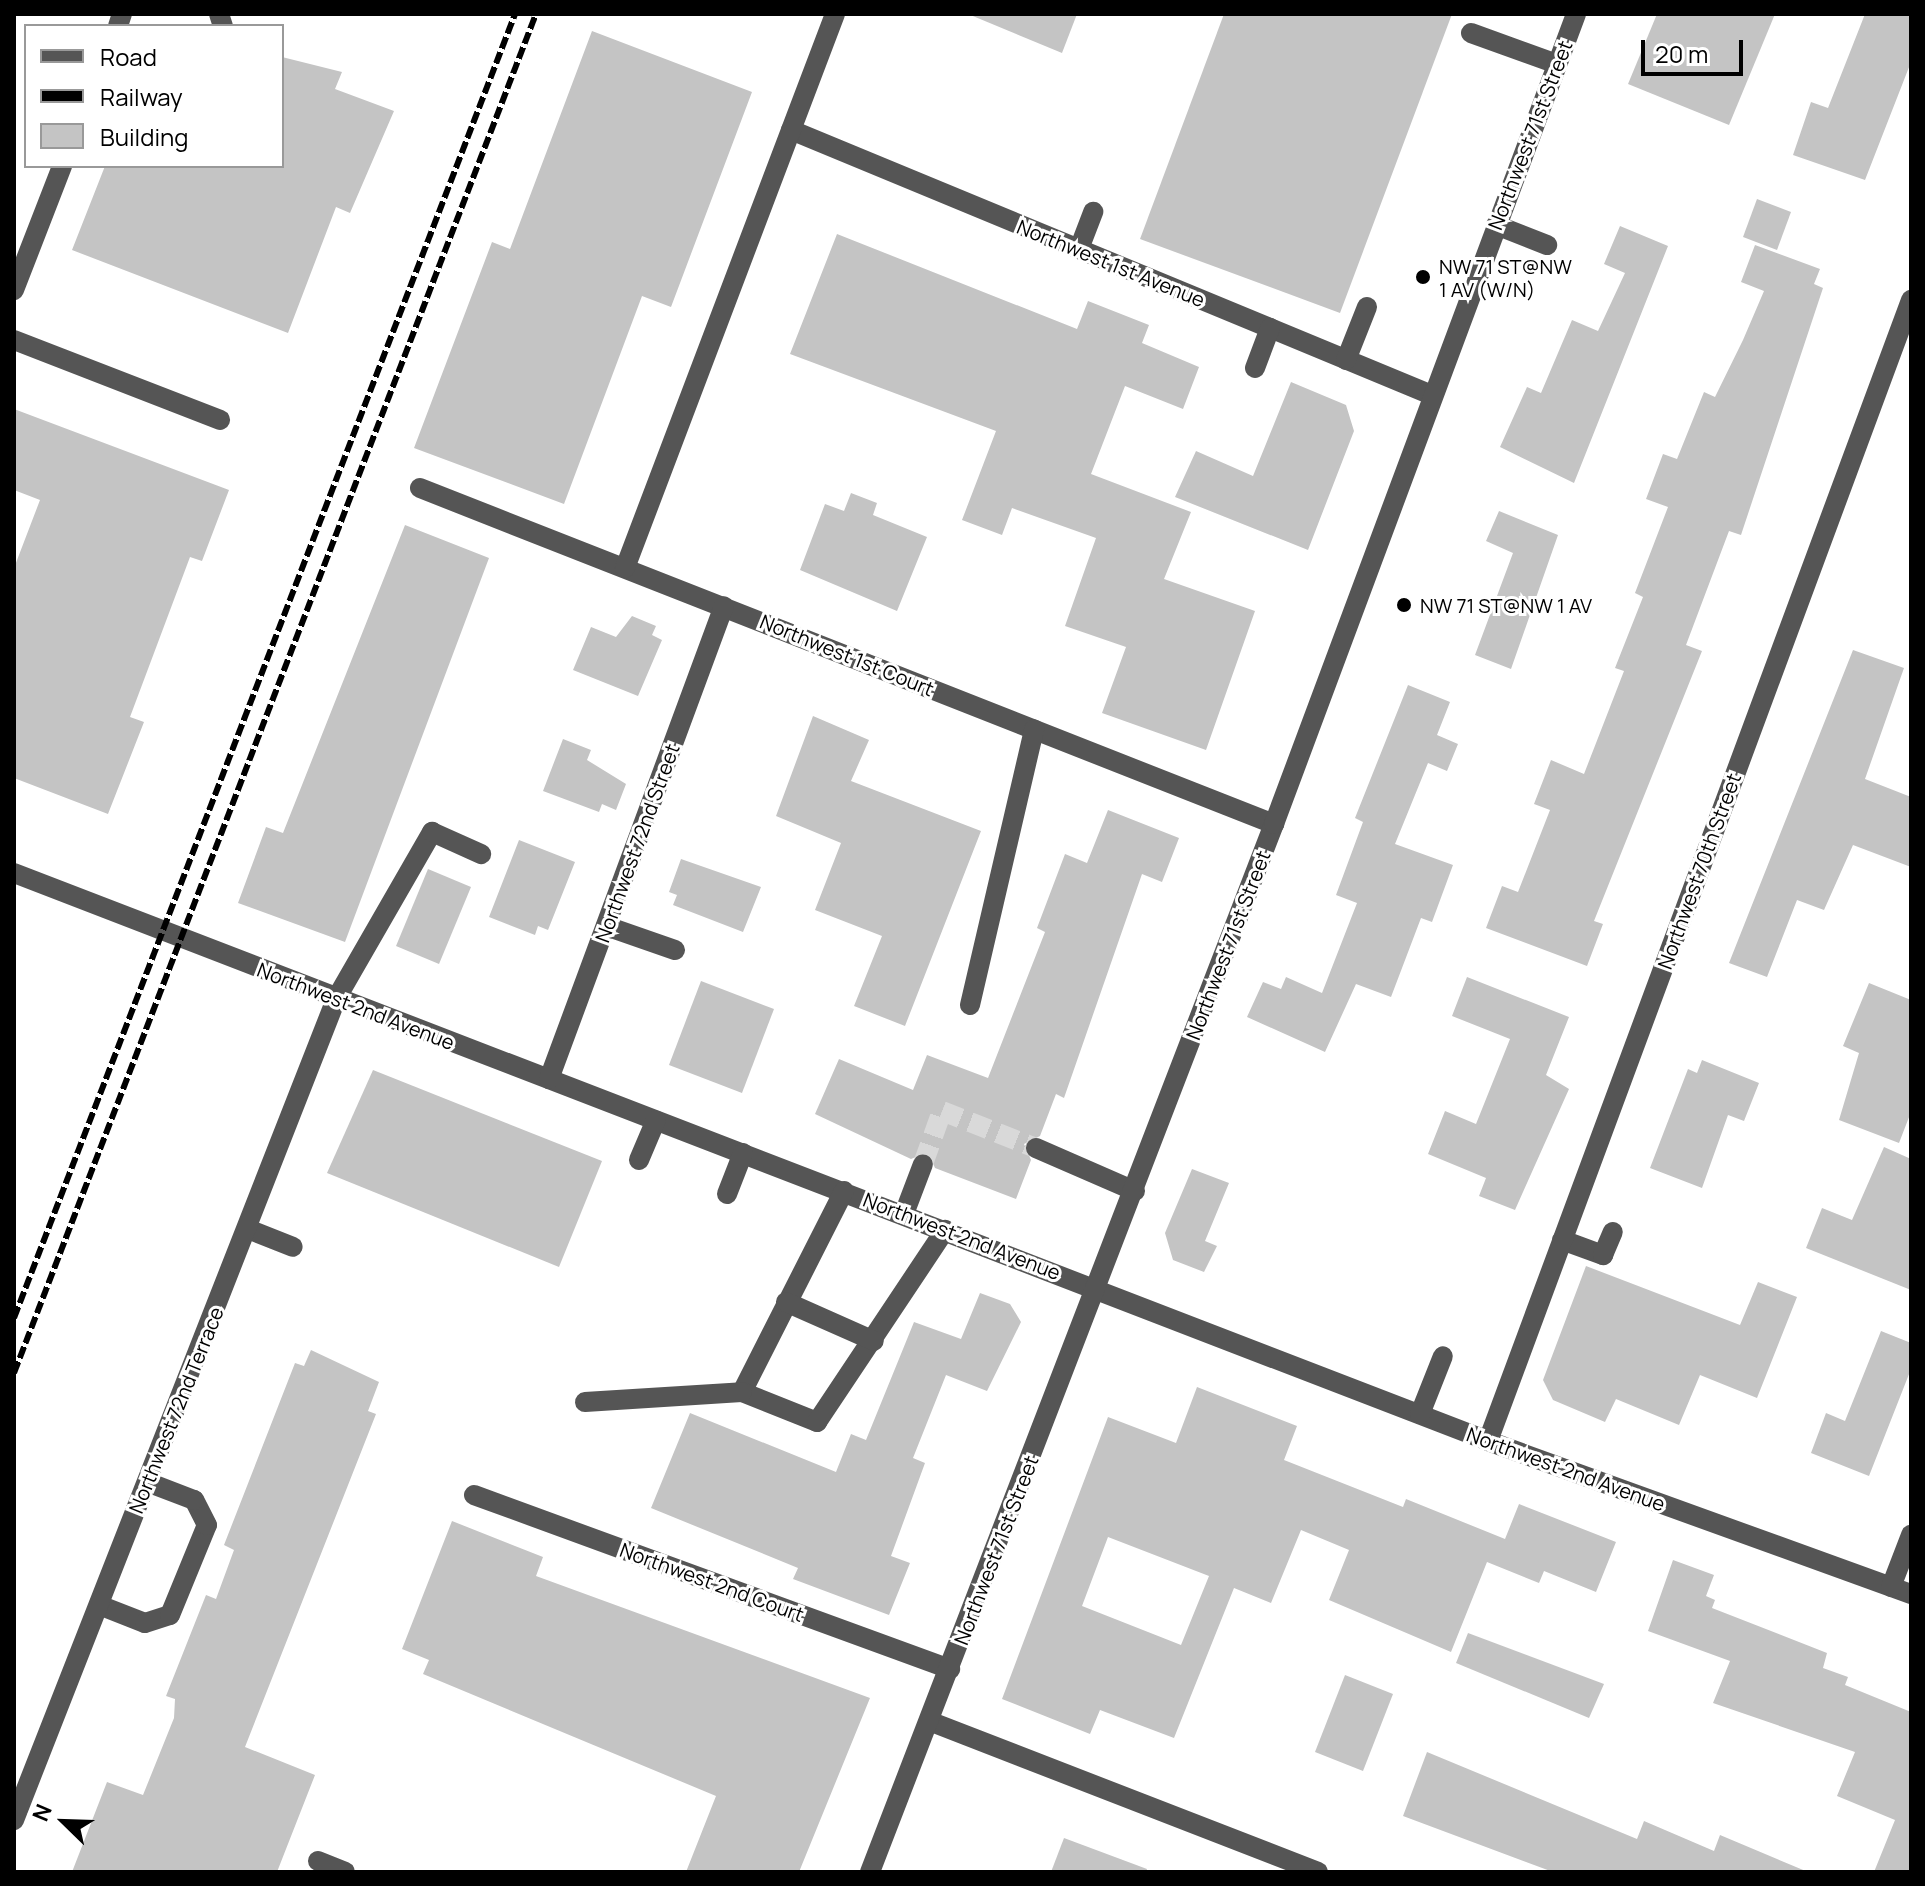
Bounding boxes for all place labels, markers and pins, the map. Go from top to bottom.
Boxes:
place label: NW 71 ST@NW 1 AV (W/N) [1439,254,1572,301]
marker: NW 71 ST@NW 1 AV (W/N) [1414,268,1432,286]
place label: NW 71 ST@NW 1 AV [1420,593,1592,617]
marker: NW 71 ST@NW 1 AV [1395,596,1413,614]

